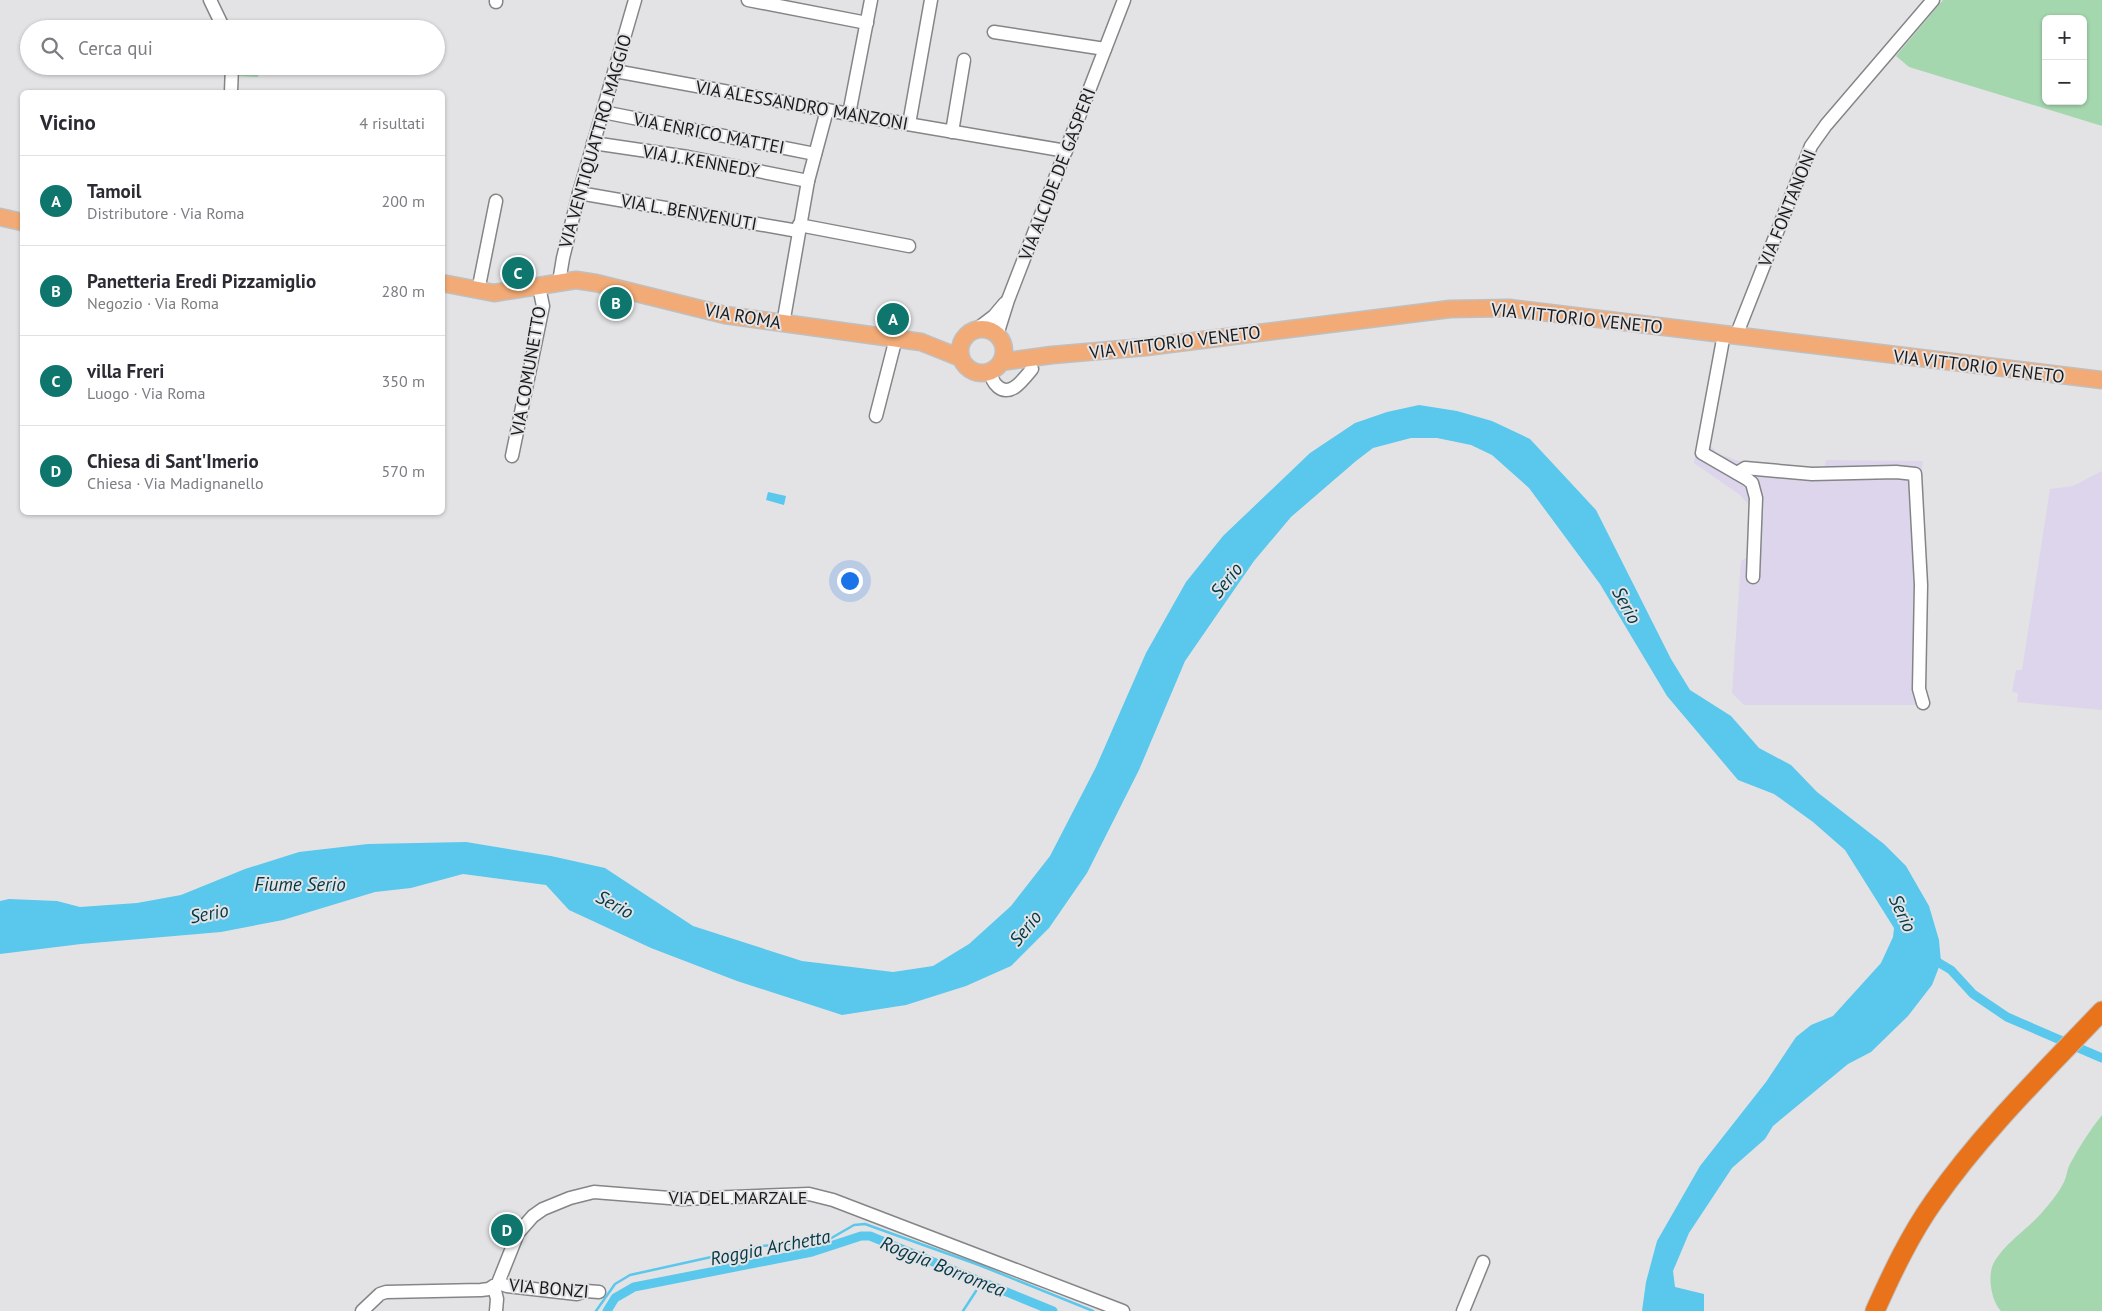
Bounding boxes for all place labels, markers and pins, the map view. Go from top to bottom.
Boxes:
pin: C [502,254,534,292]
pin: B [600,284,632,322]
pin: A [877,300,909,338]
pin: D [491,1211,523,1249]

